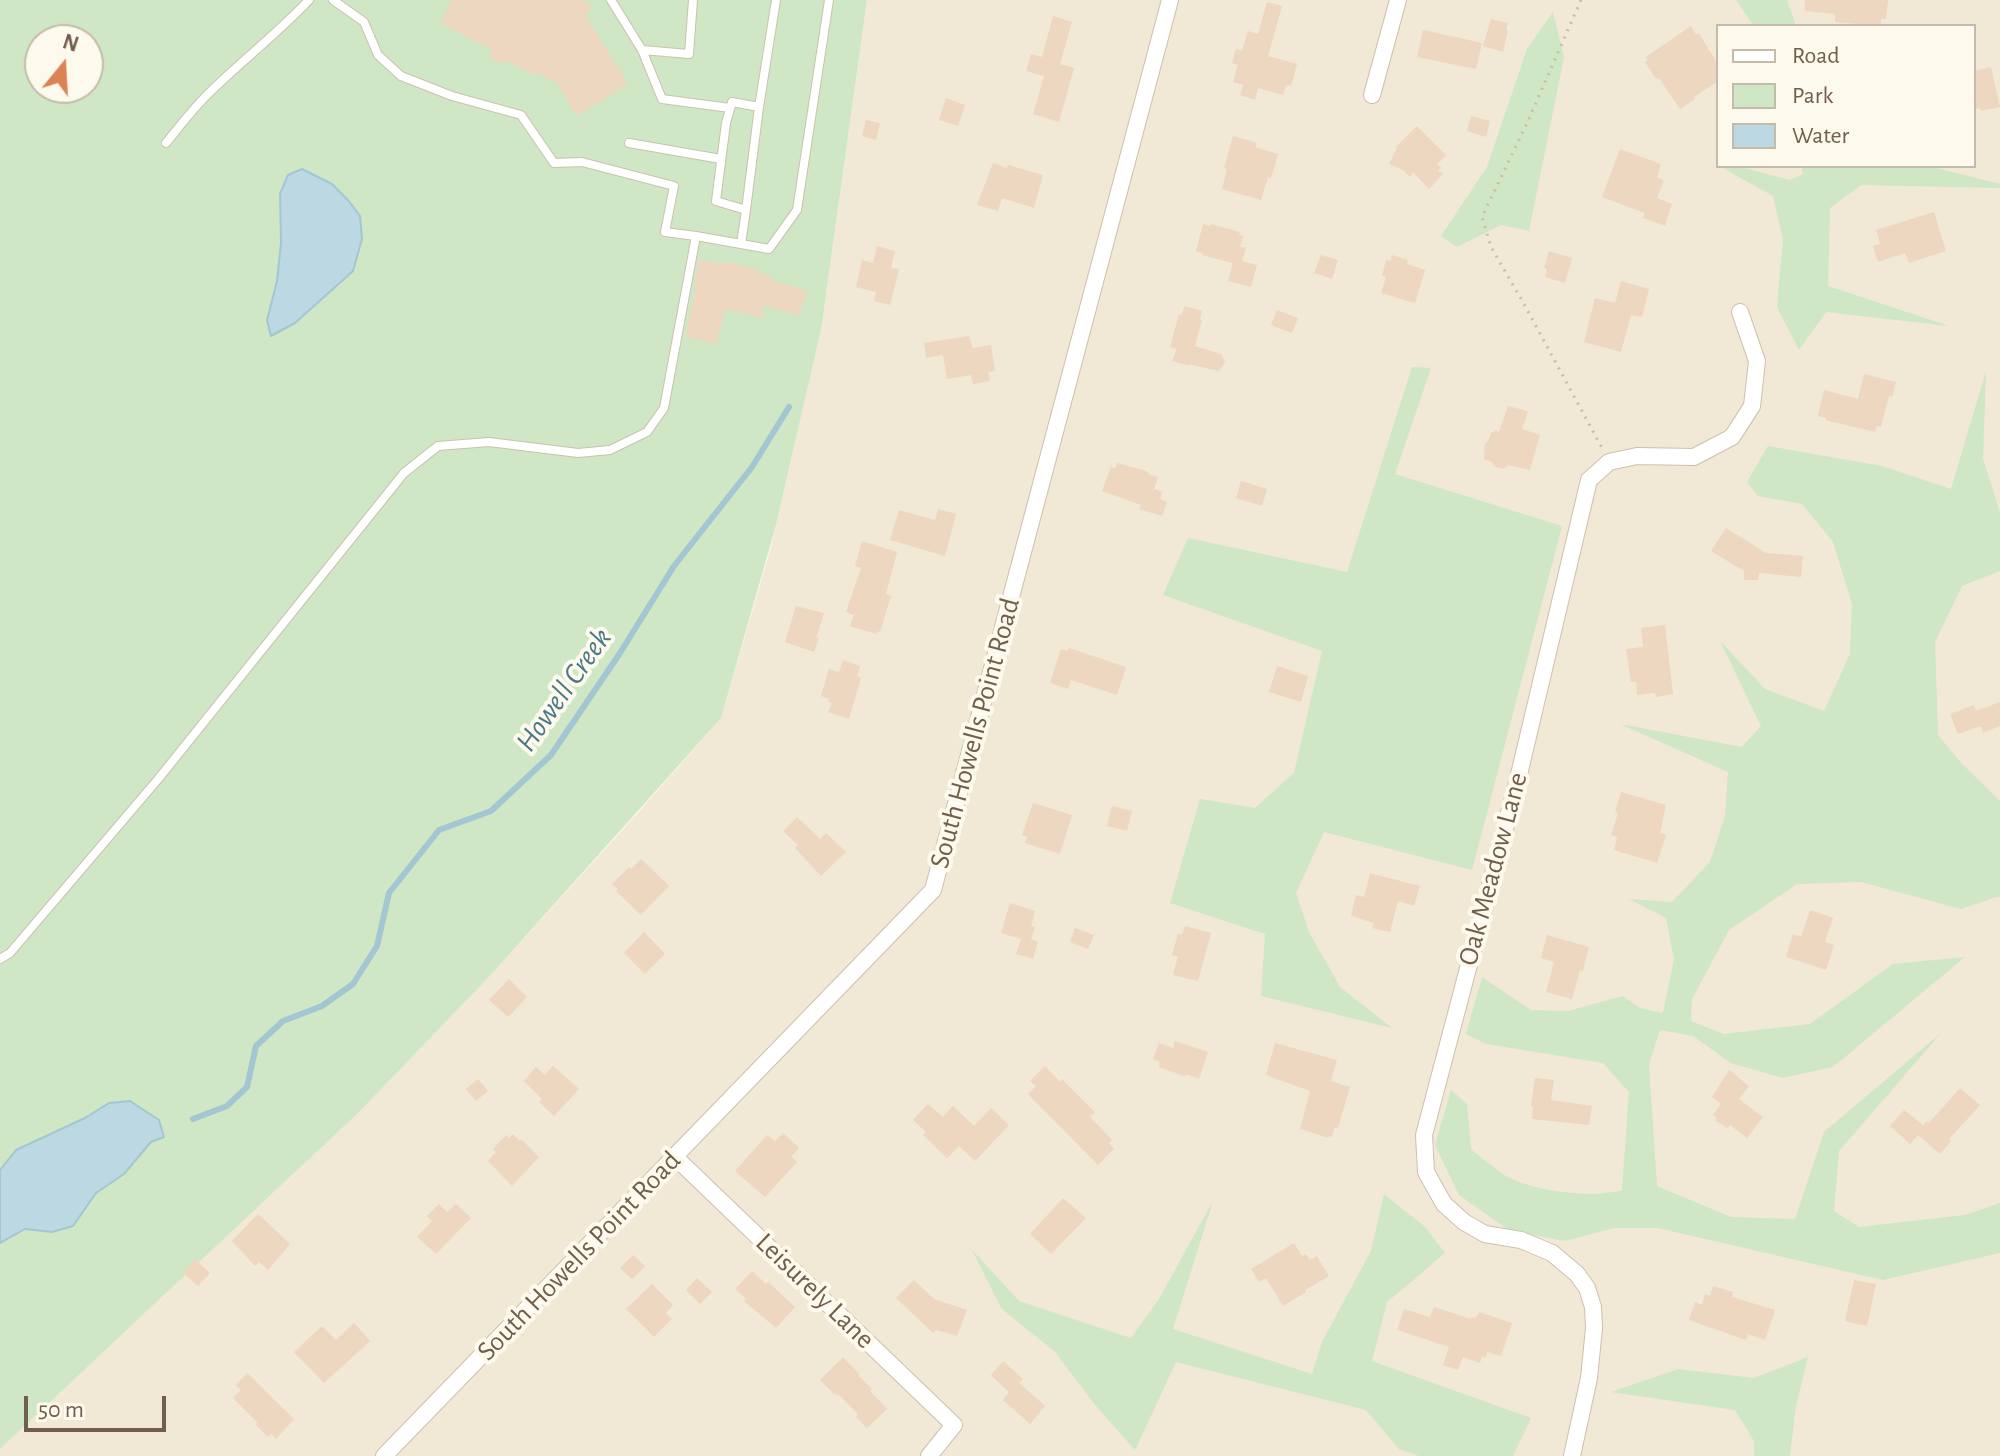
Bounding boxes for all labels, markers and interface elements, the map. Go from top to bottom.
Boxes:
north arrow [24,24,104,104]
legend [1716,24,1976,168]
text: N [60,30,81,56]
text: Road [1792,44,1840,68]
text: Park [1792,84,1833,108]
text: Water [1792,124,1849,148]
street label: South Howells Point Road [923,594,1027,872]
water label: Howell Creek [508,621,620,759]
street label: Oak Meadow Lane [1451,769,1535,969]
street label: South Howells Point Road [470,1144,688,1368]
street label: Leisurely Lane [749,1226,881,1356]
scale bar [28,1380,170,1430]
text: 50 m [38,1398,84,1422]

